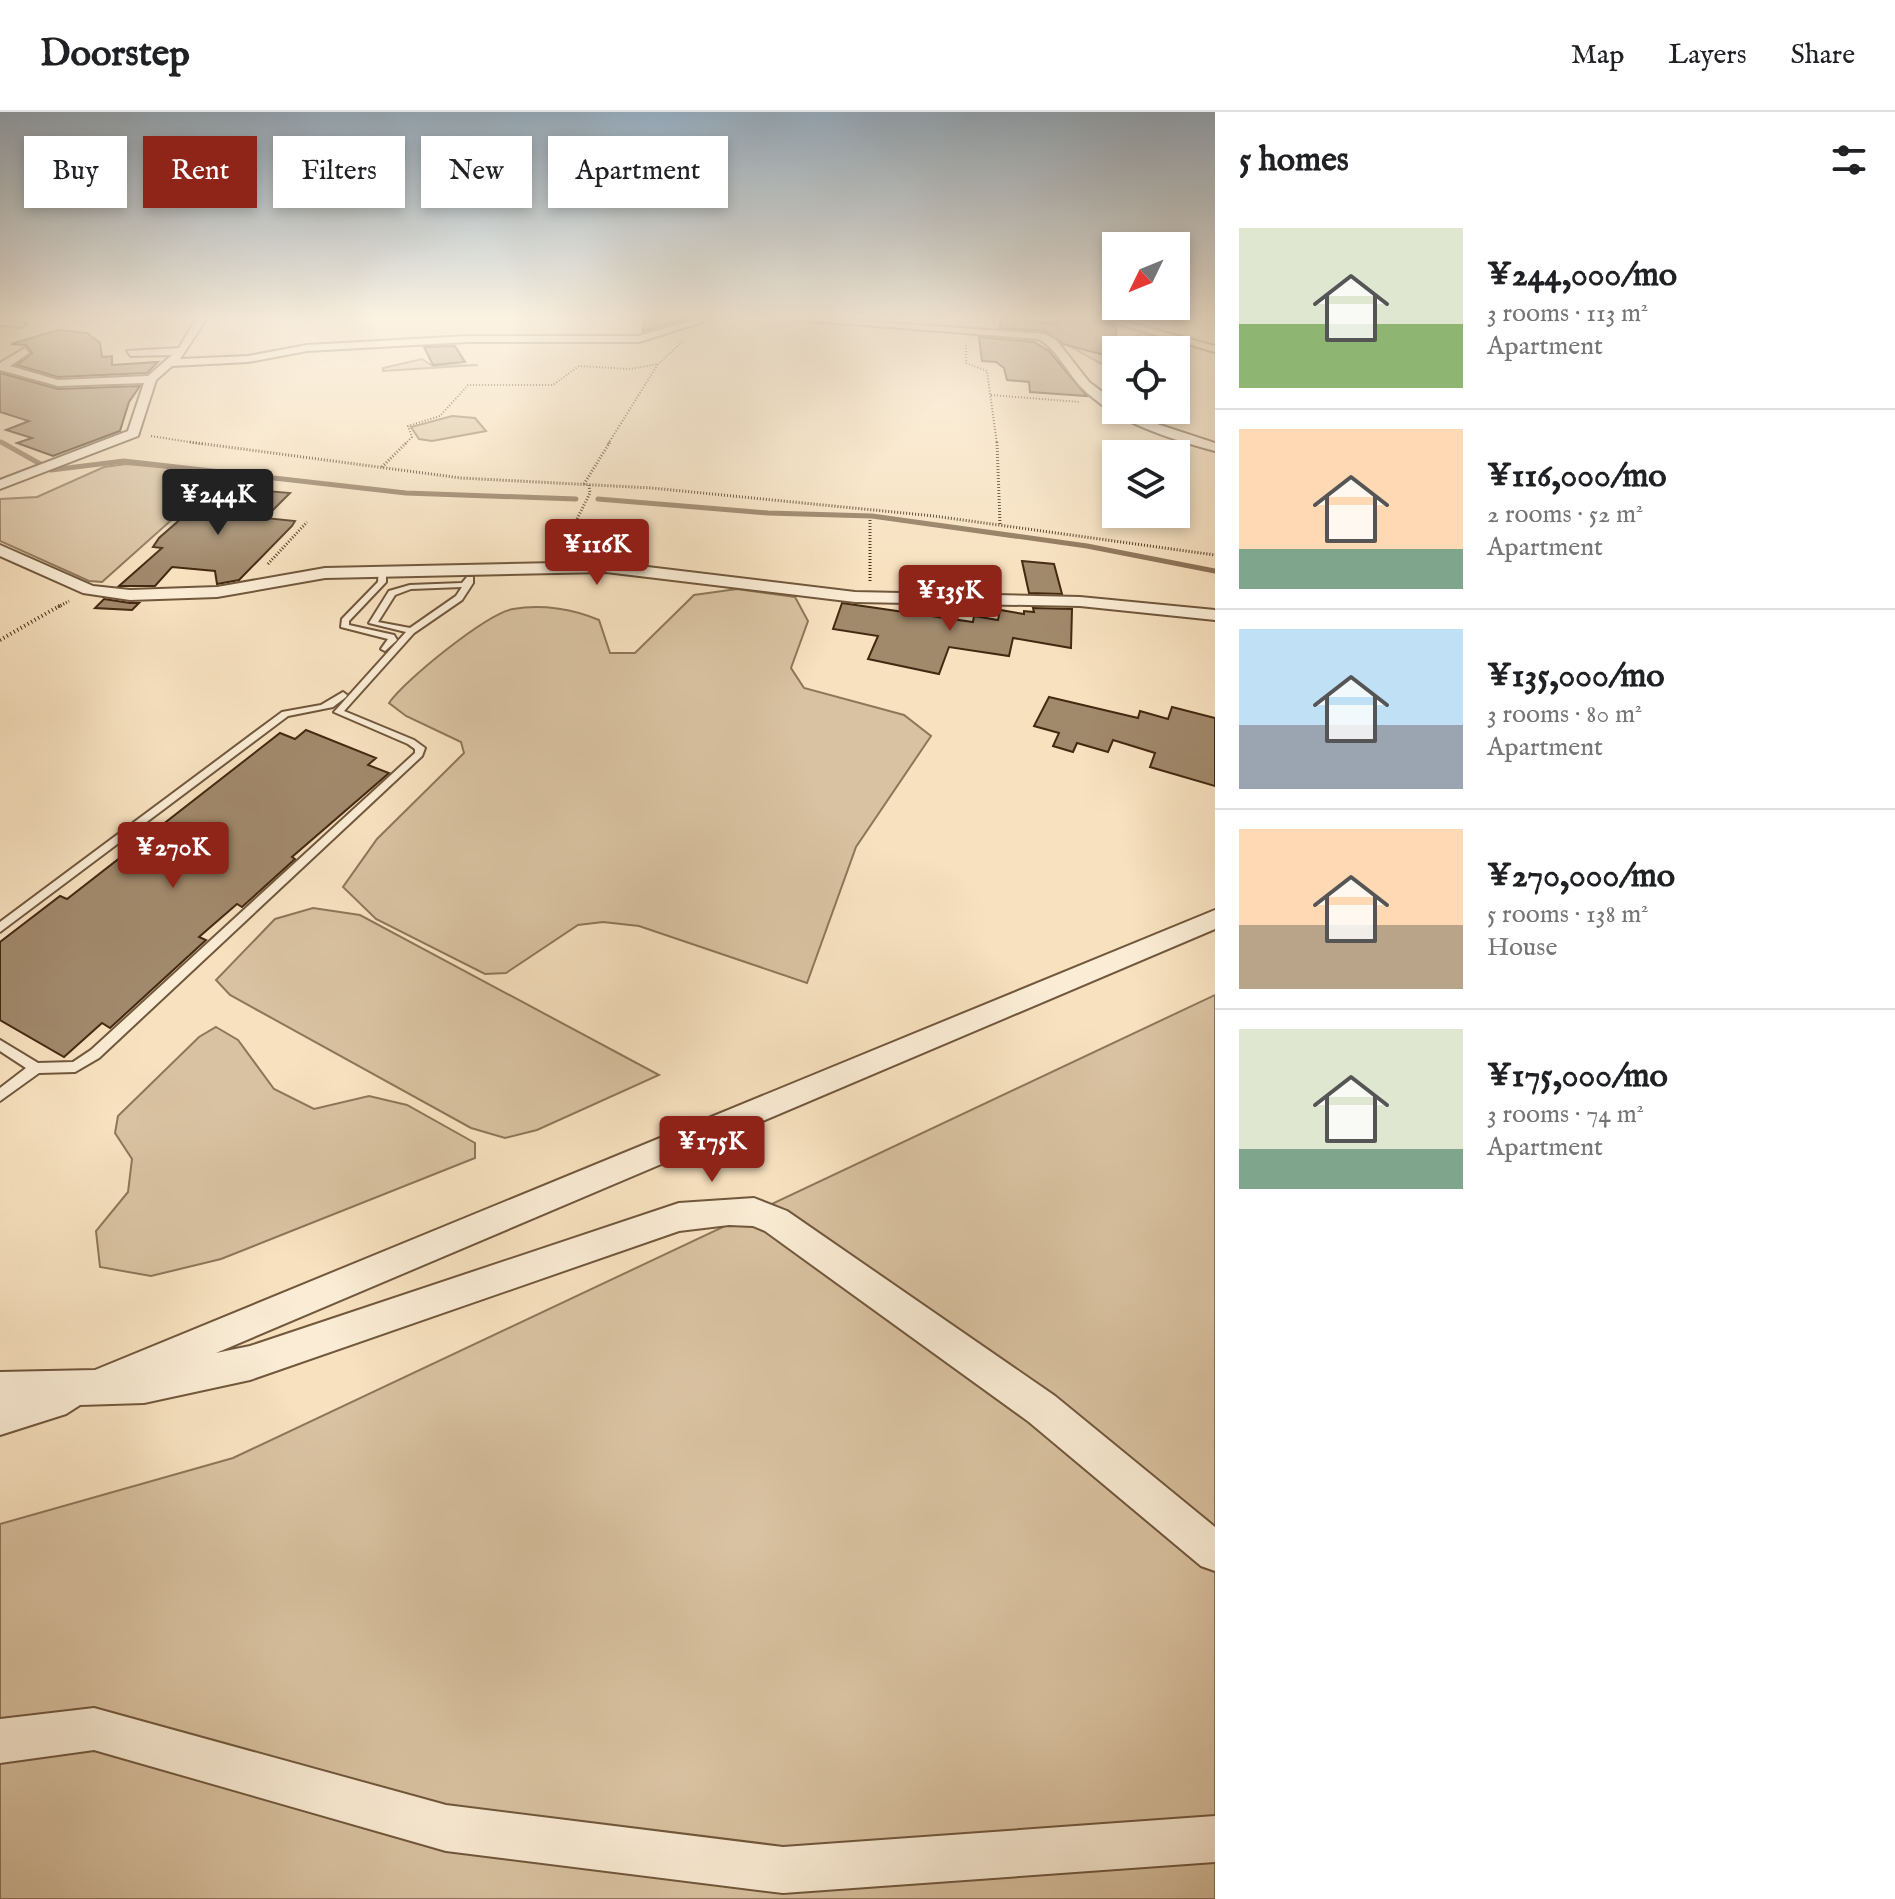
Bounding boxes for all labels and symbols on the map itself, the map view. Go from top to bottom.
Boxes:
north arrow [1102,232,1190,320]
pin: ¥244K [162,469,274,537]
pin: ¥116K [541,519,653,587]
pin: ¥135K [894,565,1006,633]
pin: ¥270K [117,822,229,890]
pin: ¥175K [656,1116,768,1184]

